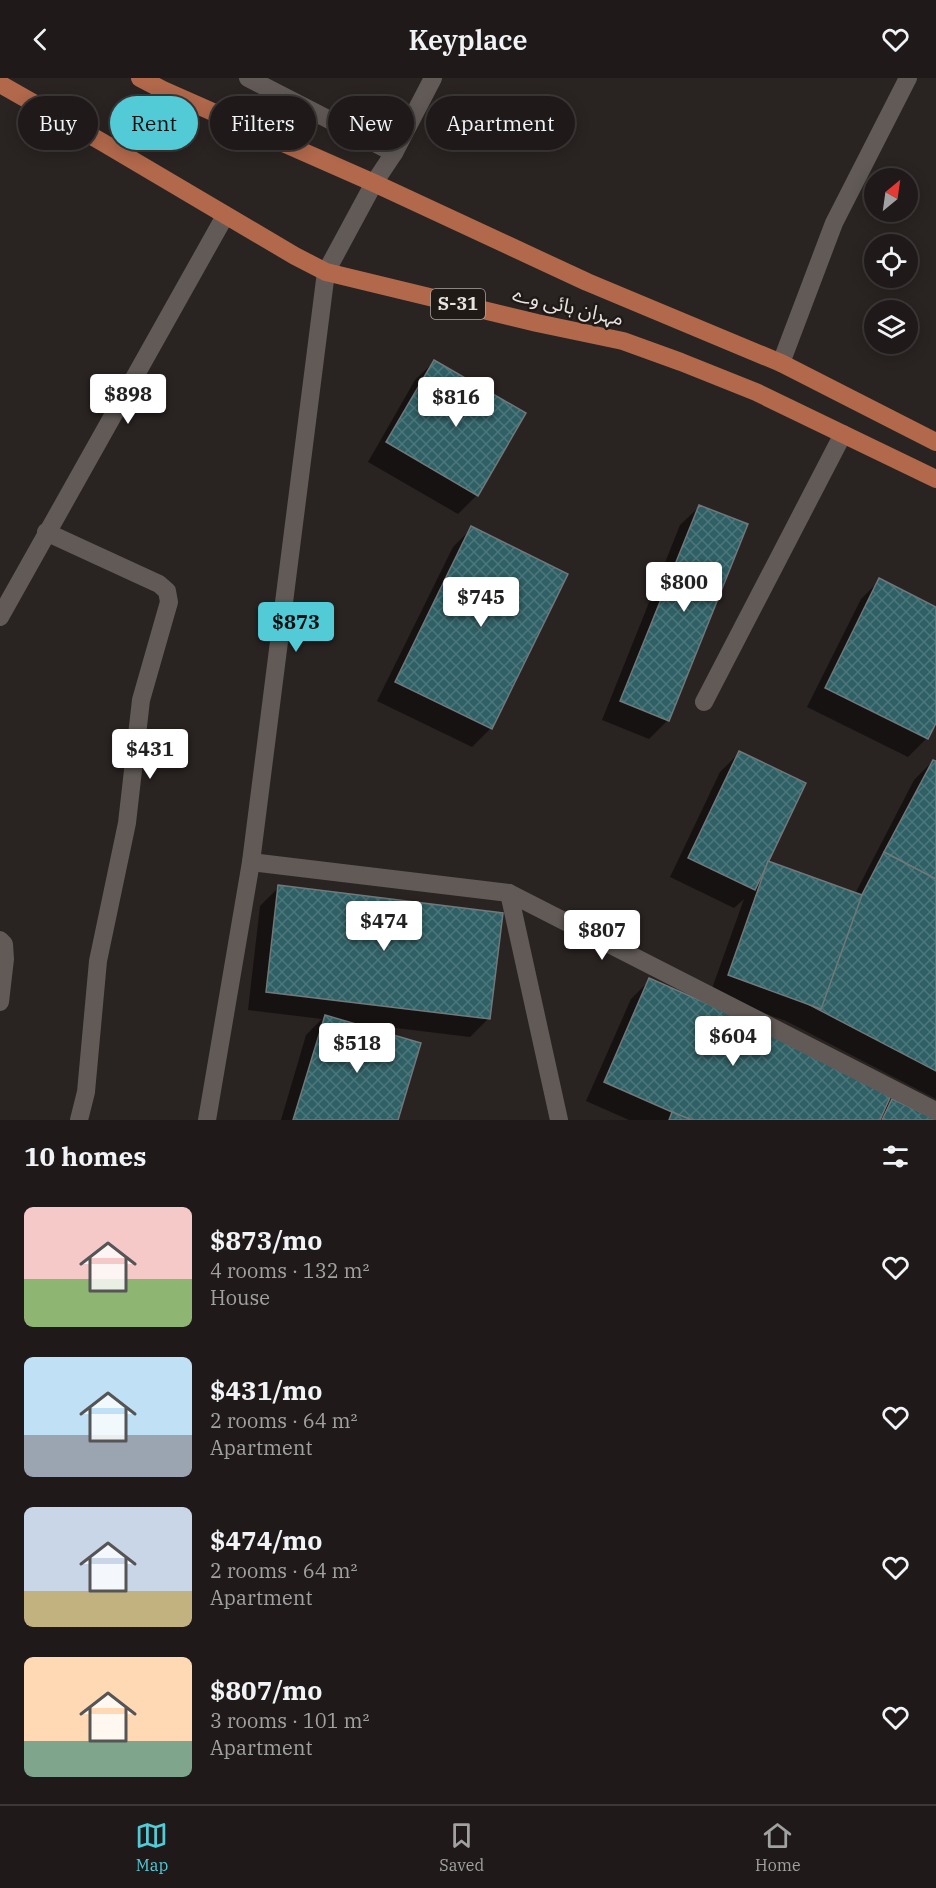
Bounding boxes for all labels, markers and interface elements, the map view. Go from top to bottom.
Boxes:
text: Keyplace [409,22,527,57]
icon: back [24,23,57,56]
icon: heart [879,23,912,56]
chip: Buy [18,96,98,150]
chip: Rent [110,96,198,150]
chip: Filters [210,96,316,150]
chip: New [328,96,414,150]
chip: Apartment [426,96,575,150]
north arrow [864,168,918,222]
map controls [864,168,918,354]
button: locate [864,234,918,288]
street label: مہران ہائی وے [510,280,626,331]
road number: S-31 [431,289,485,319]
button: layers [864,300,918,354]
pin: $898 [92,374,164,425]
pin: $816 [420,377,492,428]
text: $898 [104,380,152,407]
text: $816 [432,383,480,410]
pin: $800 [648,562,720,613]
text: $800 [660,568,708,595]
pin: $745 [445,577,517,628]
text: $745 [457,583,505,610]
pin: $873 [260,602,332,653]
text: $873 [272,608,320,635]
pin: $431 [114,729,186,780]
text: $431 [126,735,174,762]
pin: $474 [348,901,420,952]
text: $474 [360,907,408,934]
pin: $807 [566,910,638,961]
text: $807 [578,916,626,943]
pin: $604 [697,1016,769,1067]
text: $604 [709,1022,757,1049]
pin: $518 [321,1023,393,1074]
text: $518 [333,1029,381,1056]
text: 10 homes [24,1139,146,1173]
icon: filters [879,1140,912,1173]
text: $873/mo [210,1223,322,1257]
icon: home [72,1231,144,1303]
icon: heart [879,1251,912,1284]
text: 4 rooms · 132 m² [210,1257,369,1284]
text: House [210,1284,270,1311]
text: $431/mo [210,1373,322,1407]
icon: home [72,1381,144,1453]
icon: heart [879,1401,912,1434]
text: 2 rooms · 64 m² [210,1407,357,1434]
text: Apartment [210,1434,313,1461]
text: $474/mo [210,1523,322,1557]
icon: home [72,1531,144,1603]
icon: heart [879,1551,912,1584]
text: 2 rooms · 64 m² [210,1557,357,1584]
text: Apartment [210,1584,313,1611]
text: $807/mo [210,1673,322,1707]
icon: home [72,1681,144,1753]
icon: heart [879,1701,912,1734]
text: 3 rooms · 101 m² [210,1707,369,1734]
text: Apartment [210,1734,313,1761]
tab: Map [135,1819,168,1875]
tab: Saved [439,1819,484,1875]
tab: Home [755,1819,801,1875]

